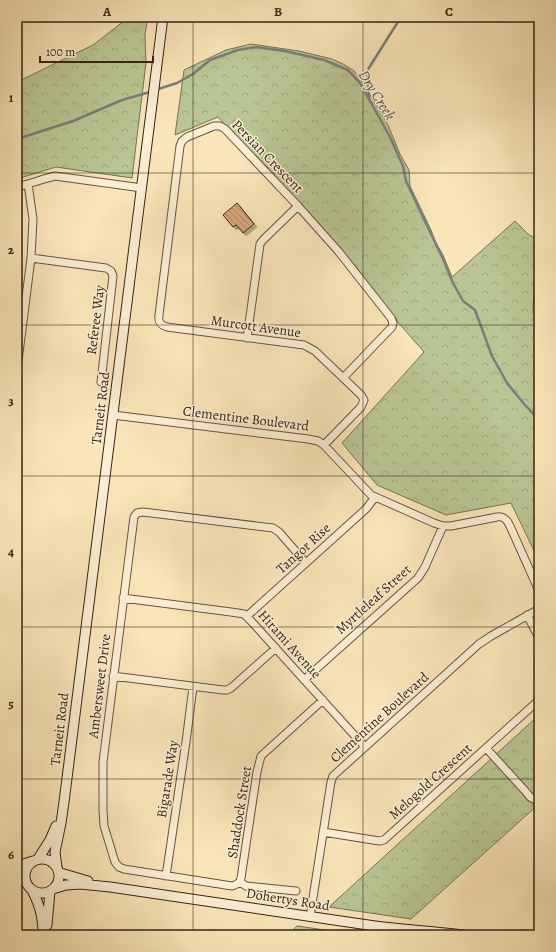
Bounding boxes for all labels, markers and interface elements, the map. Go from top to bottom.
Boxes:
text: A [102,3,112,20]
text: B [274,3,282,20]
text: C [445,3,453,20]
scale bar [40,38,153,64]
text: 100 m [46,44,75,60]
water label: Dry Creek [354,66,400,124]
text: 1 [9,89,14,106]
street label: Persian Crescent [228,116,308,197]
text: 2 [8,241,15,258]
street label: Referee Way [82,283,109,356]
street label: Murcott Avenue [210,311,302,342]
street label: Tarneit Road [87,370,114,446]
text: 3 [8,392,14,409]
street label: Clementine Boulevard [182,401,311,436]
street label: Tangor Rise [272,519,335,578]
text: 4 [8,543,14,560]
street label: Myrtleleaf Street [331,560,415,638]
street label: Hirami Avenue [254,606,326,683]
street label: Ambersweet Drive [84,633,115,740]
street label: Clementine Boulevard [326,667,433,767]
street label: Tarneit Road [46,691,73,767]
text: 5 [8,695,14,712]
street label: Bigarade Way [152,738,183,819]
street label: Melogold Crescent [385,739,476,824]
street label: Shaddock Street [223,764,256,860]
text: 6 [8,846,14,863]
street label: Dohertys Road [245,884,332,916]

